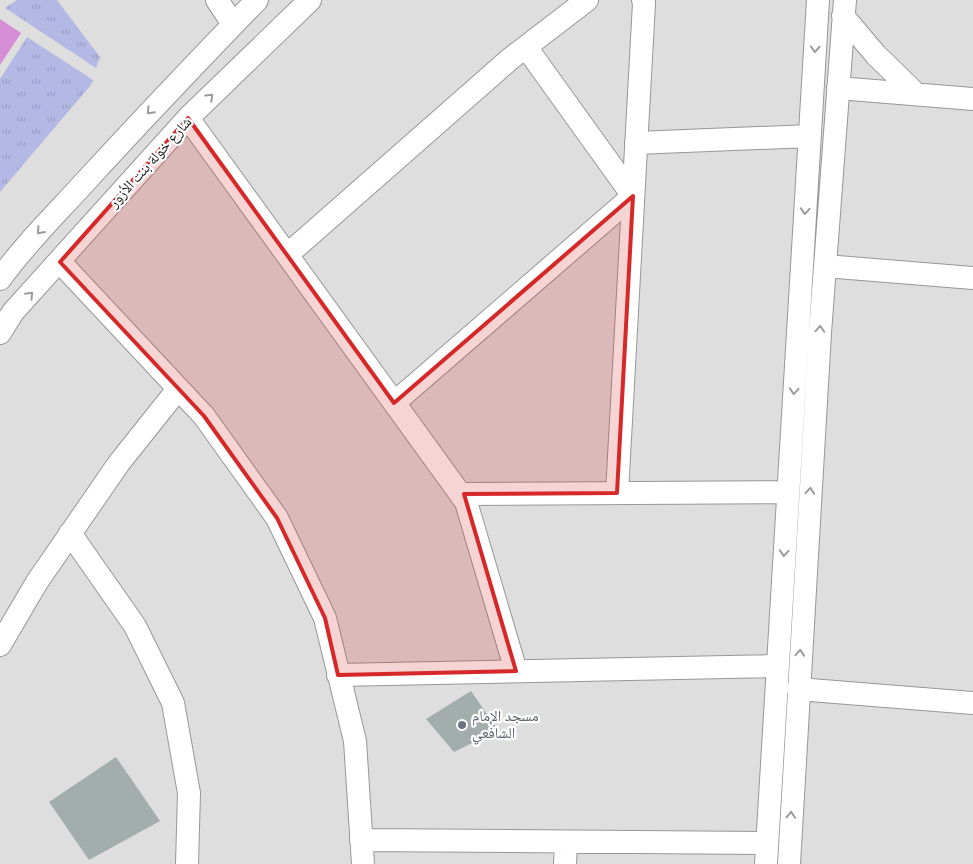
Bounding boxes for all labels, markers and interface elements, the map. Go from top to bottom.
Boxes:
one-way arrow [809,45,820,53]
one-way arrow [204,94,213,103]
one-way arrow [147,105,156,114]
street label: شارع خولة بنت الأزور [104,113,196,212]
one-way arrow [799,207,810,215]
one-way arrow [37,225,46,234]
one-way arrow [24,291,33,300]
one-way arrow [815,324,826,332]
one-way arrow [788,387,799,395]
one-way arrow [805,487,816,495]
one-way arrow [778,549,789,557]
one-way arrow [795,649,806,657]
place label: مسجد الإمام الشافعي [472,707,539,745]
marker: مسجد الإمام الشافعي [456,719,468,731]
one-way arrow [786,811,797,819]

